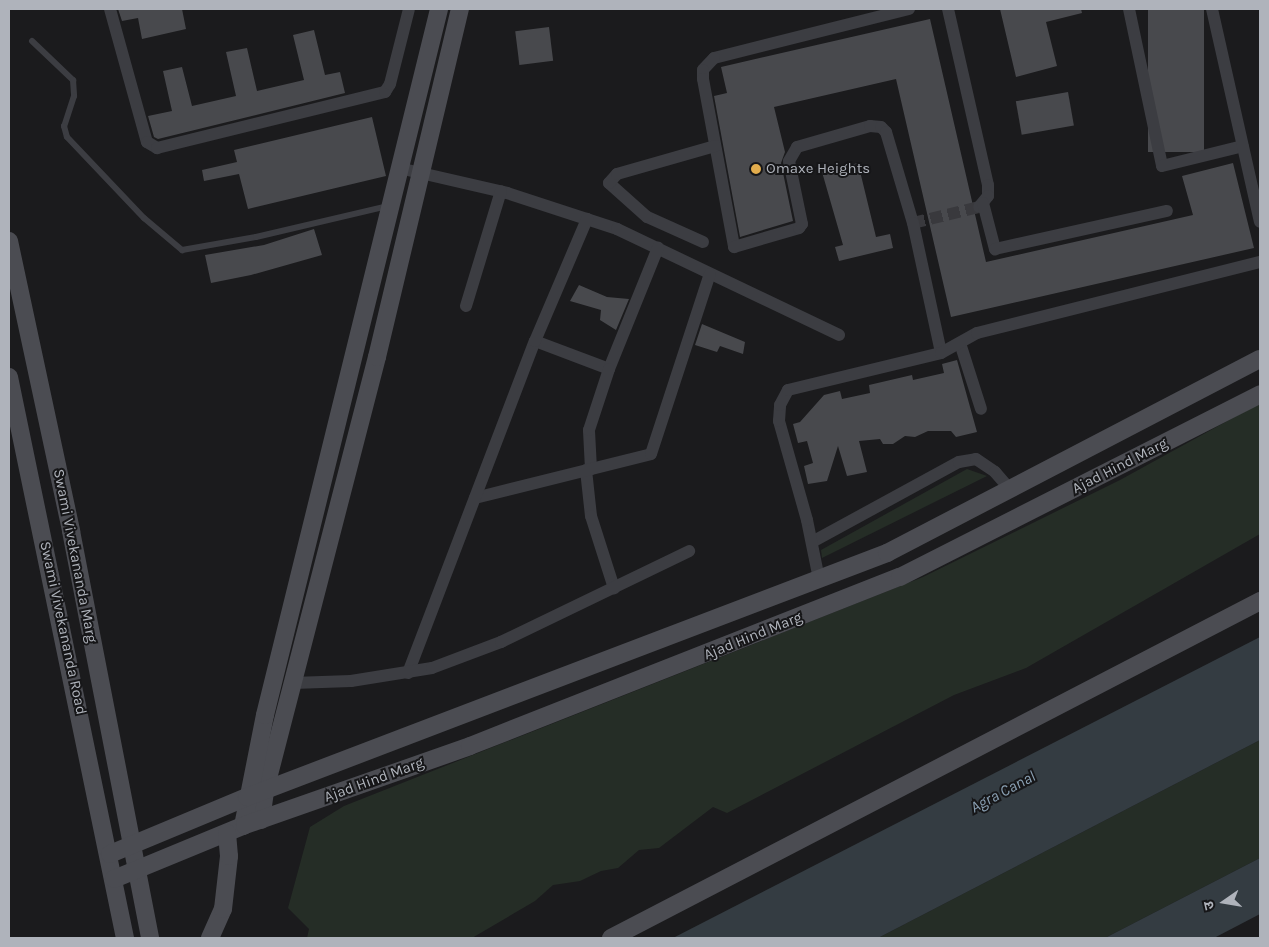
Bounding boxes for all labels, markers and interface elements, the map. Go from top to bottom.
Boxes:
place label: Omaxe Heights [766,160,870,178]
marker: Omaxe Heights [750,163,762,175]
street label: Ajad Hind Marg [1069,434,1171,498]
street label: Swami Vivekananda Marg [49,468,101,644]
street label: Swami Vivekananda Road [36,540,90,716]
street label: Ajad Hind Marg [701,608,805,664]
street label: Ajad Hind Marg [322,754,426,806]
water label: Agra Canal [967,767,1039,817]
north arrow [1199,877,1249,927]
text: उ [1200,900,1218,911]

